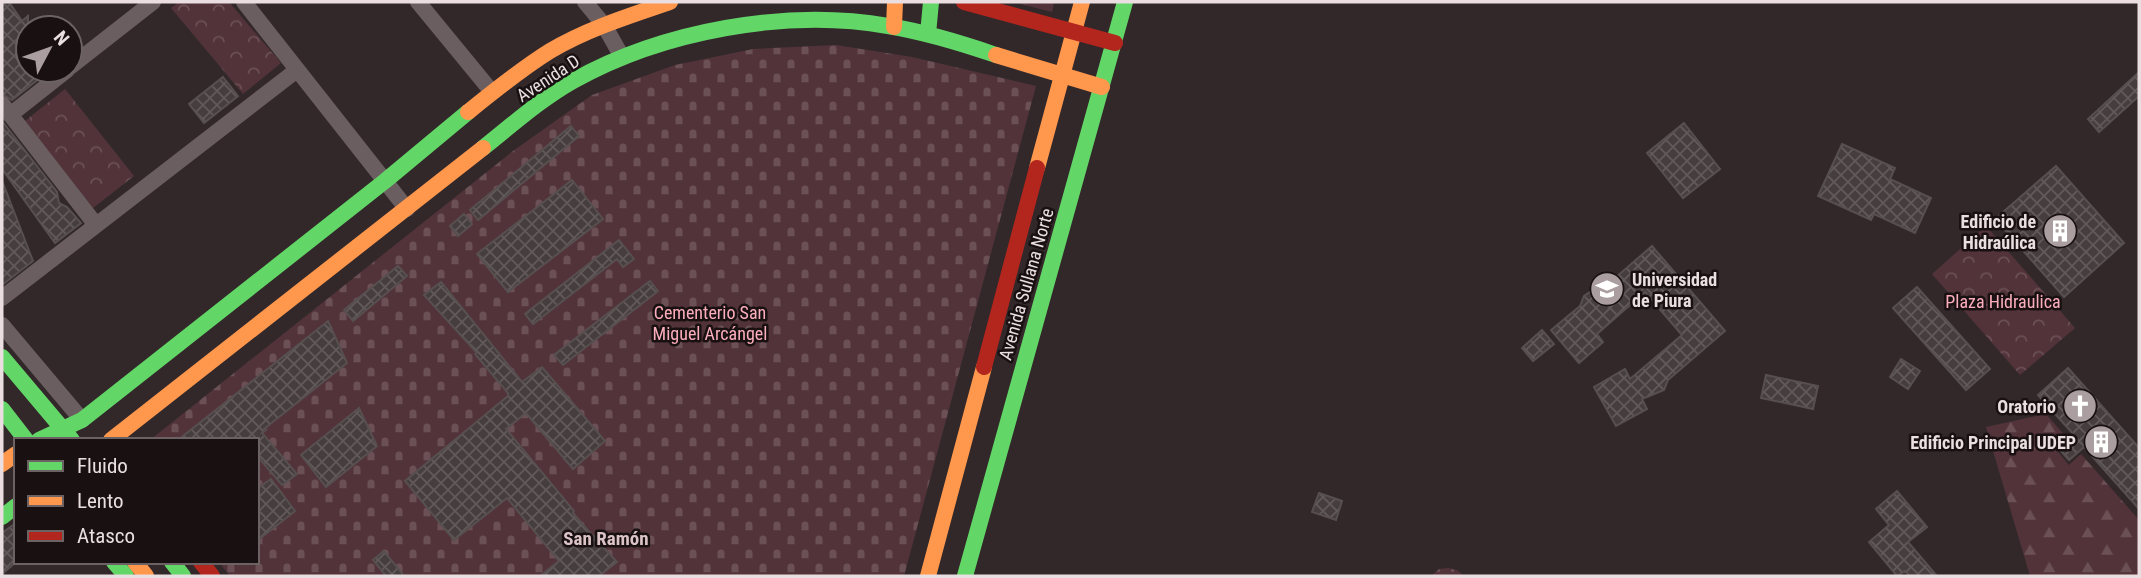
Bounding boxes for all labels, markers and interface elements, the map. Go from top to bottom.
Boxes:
north arrow [14,14,84,84]
text: N [49,26,74,50]
street label: Avenida D [513,50,583,106]
street label: Avenida Sullana Norte [994,206,1058,362]
place label: Edificio de Hidraúlica [1961,211,2036,253]
building icon: Edificio de Hidraúlica [2041,212,2079,250]
place label: Universidad de Piura [1632,269,1717,311]
school or university icon: Universidad de Piura [1588,270,1626,308]
park label: Plaza Hidraulica [1945,291,2061,312]
park label: Cementerio San Miguel Arcángel [653,302,767,344]
church icon: Oratorio [2061,387,2099,425]
place label: Oratorio [1997,396,2056,417]
building icon: Edificio Principal UDEP [2082,423,2120,461]
place label: Edificio Principal UDEP [1910,432,2076,453]
legend [14,438,259,564]
text: Fluido [77,454,128,478]
text: Lento [77,489,124,513]
text: Atasco [77,524,135,548]
district label: San Ramón [563,527,649,550]

